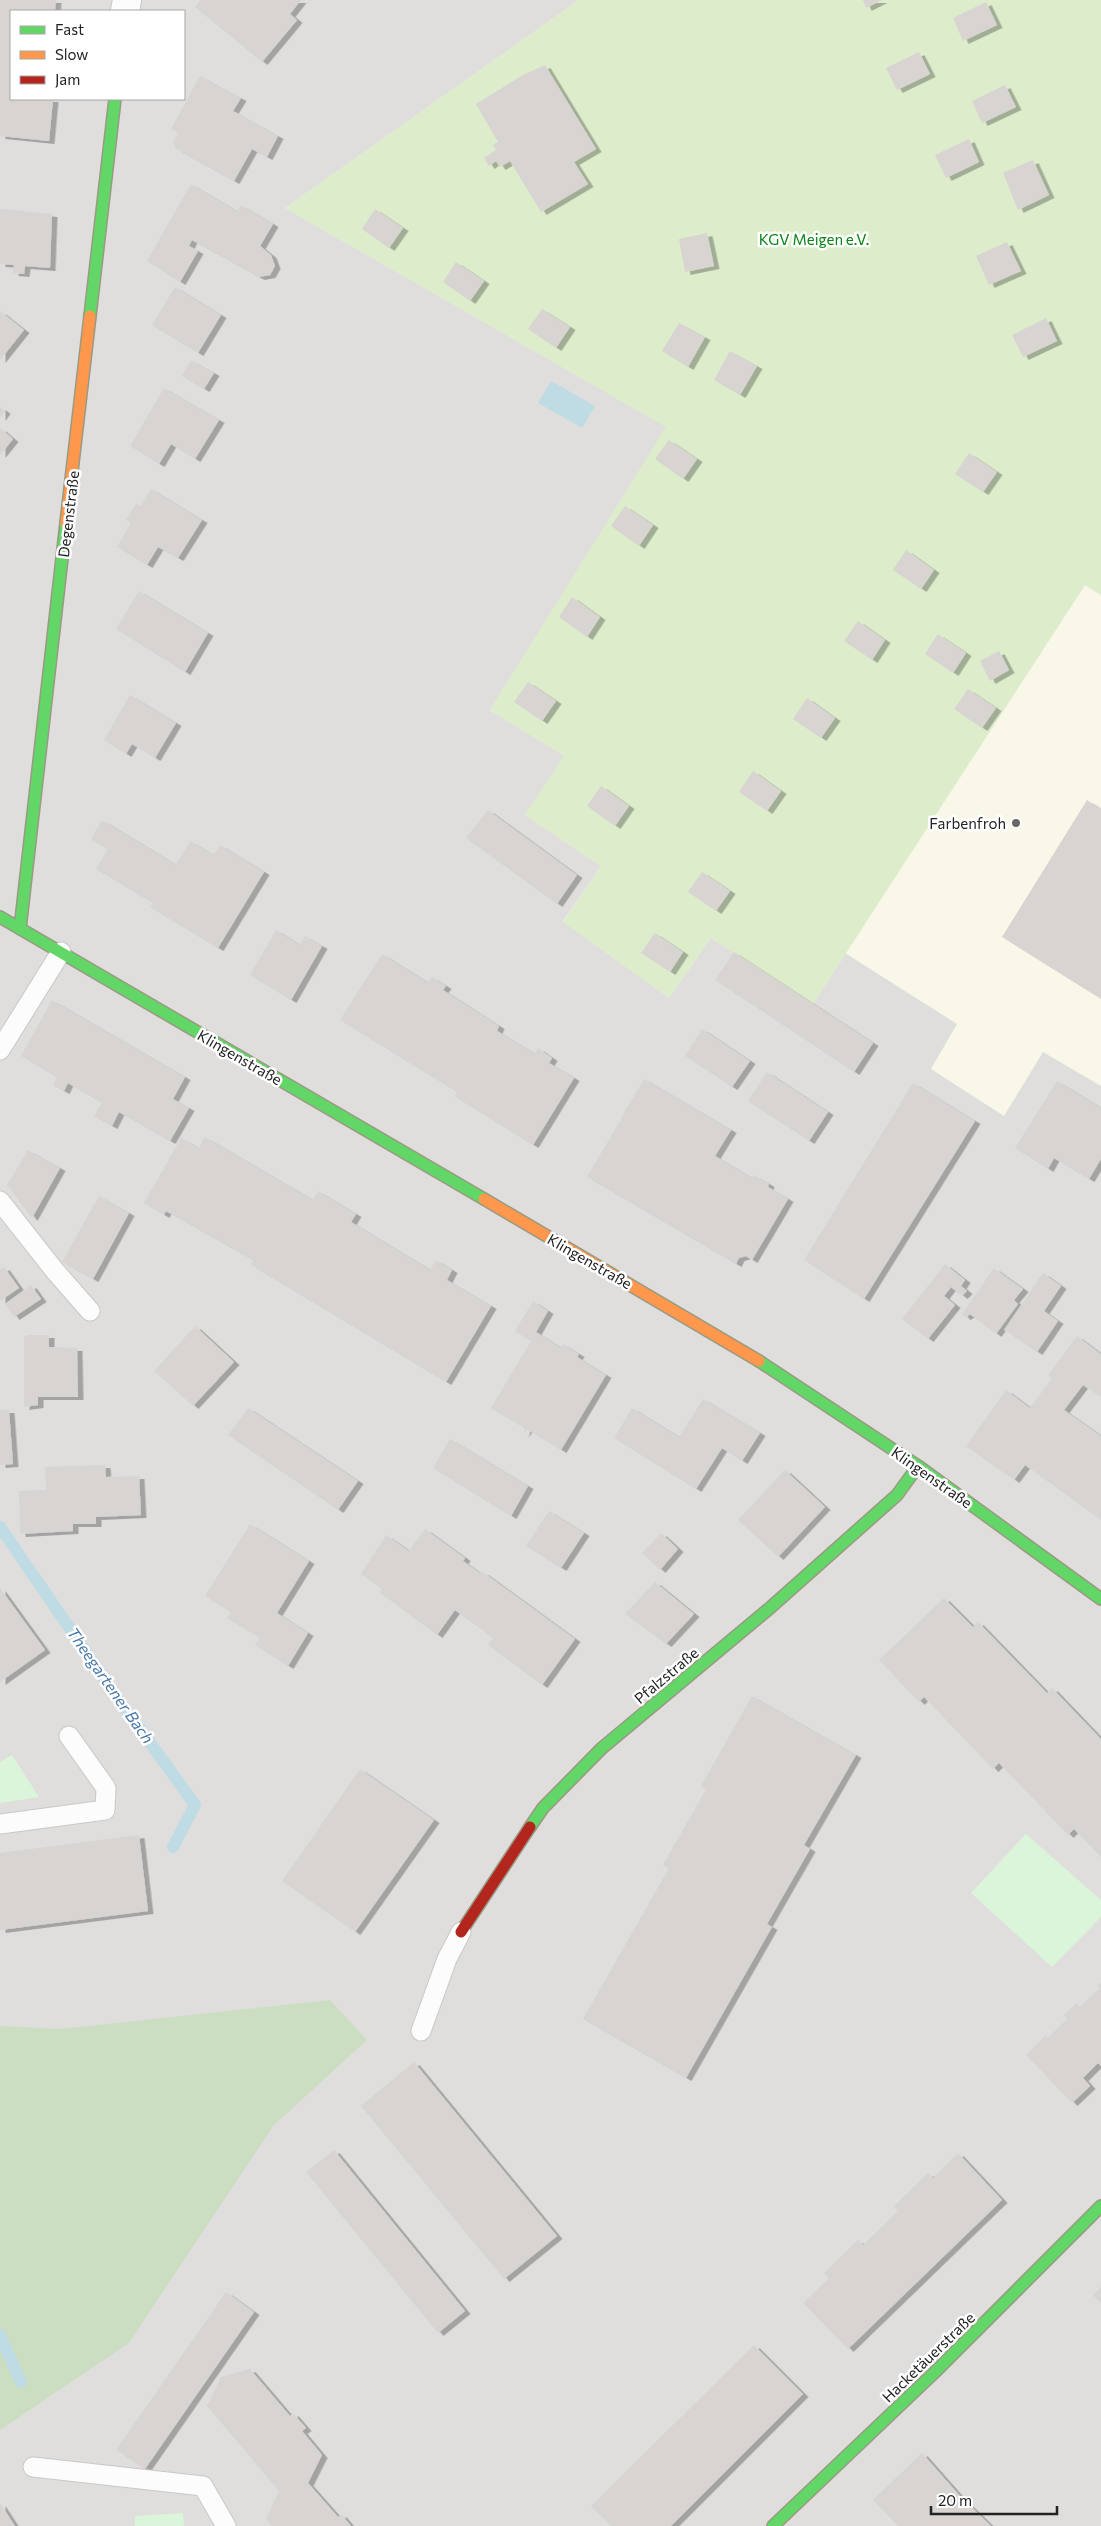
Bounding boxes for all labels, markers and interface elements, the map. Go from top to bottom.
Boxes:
legend [10,10,185,100]
text: Fast [55,20,84,38]
text: Slow [55,45,88,63]
text: Jam [55,70,80,88]
park label: KGV Meigen e.V. [759,230,869,248]
street label: Degenstraße [54,470,82,558]
place label: Farbenfroh [929,814,1006,832]
marker: Farbenfroh [1010,817,1022,829]
street label: Klingenstraße [195,1026,285,1088]
street label: Klingenstraße [545,1230,635,1292]
street label: Klingenstraße [888,1443,976,1512]
water label: Theegartener Bach [64,1623,158,1747]
street label: Pfalzstraße [630,1643,702,1707]
street label: Hacketäuerstraße [878,2308,978,2406]
scale bar [931,2484,1057,2516]
text: 20 m [938,2491,972,2509]

